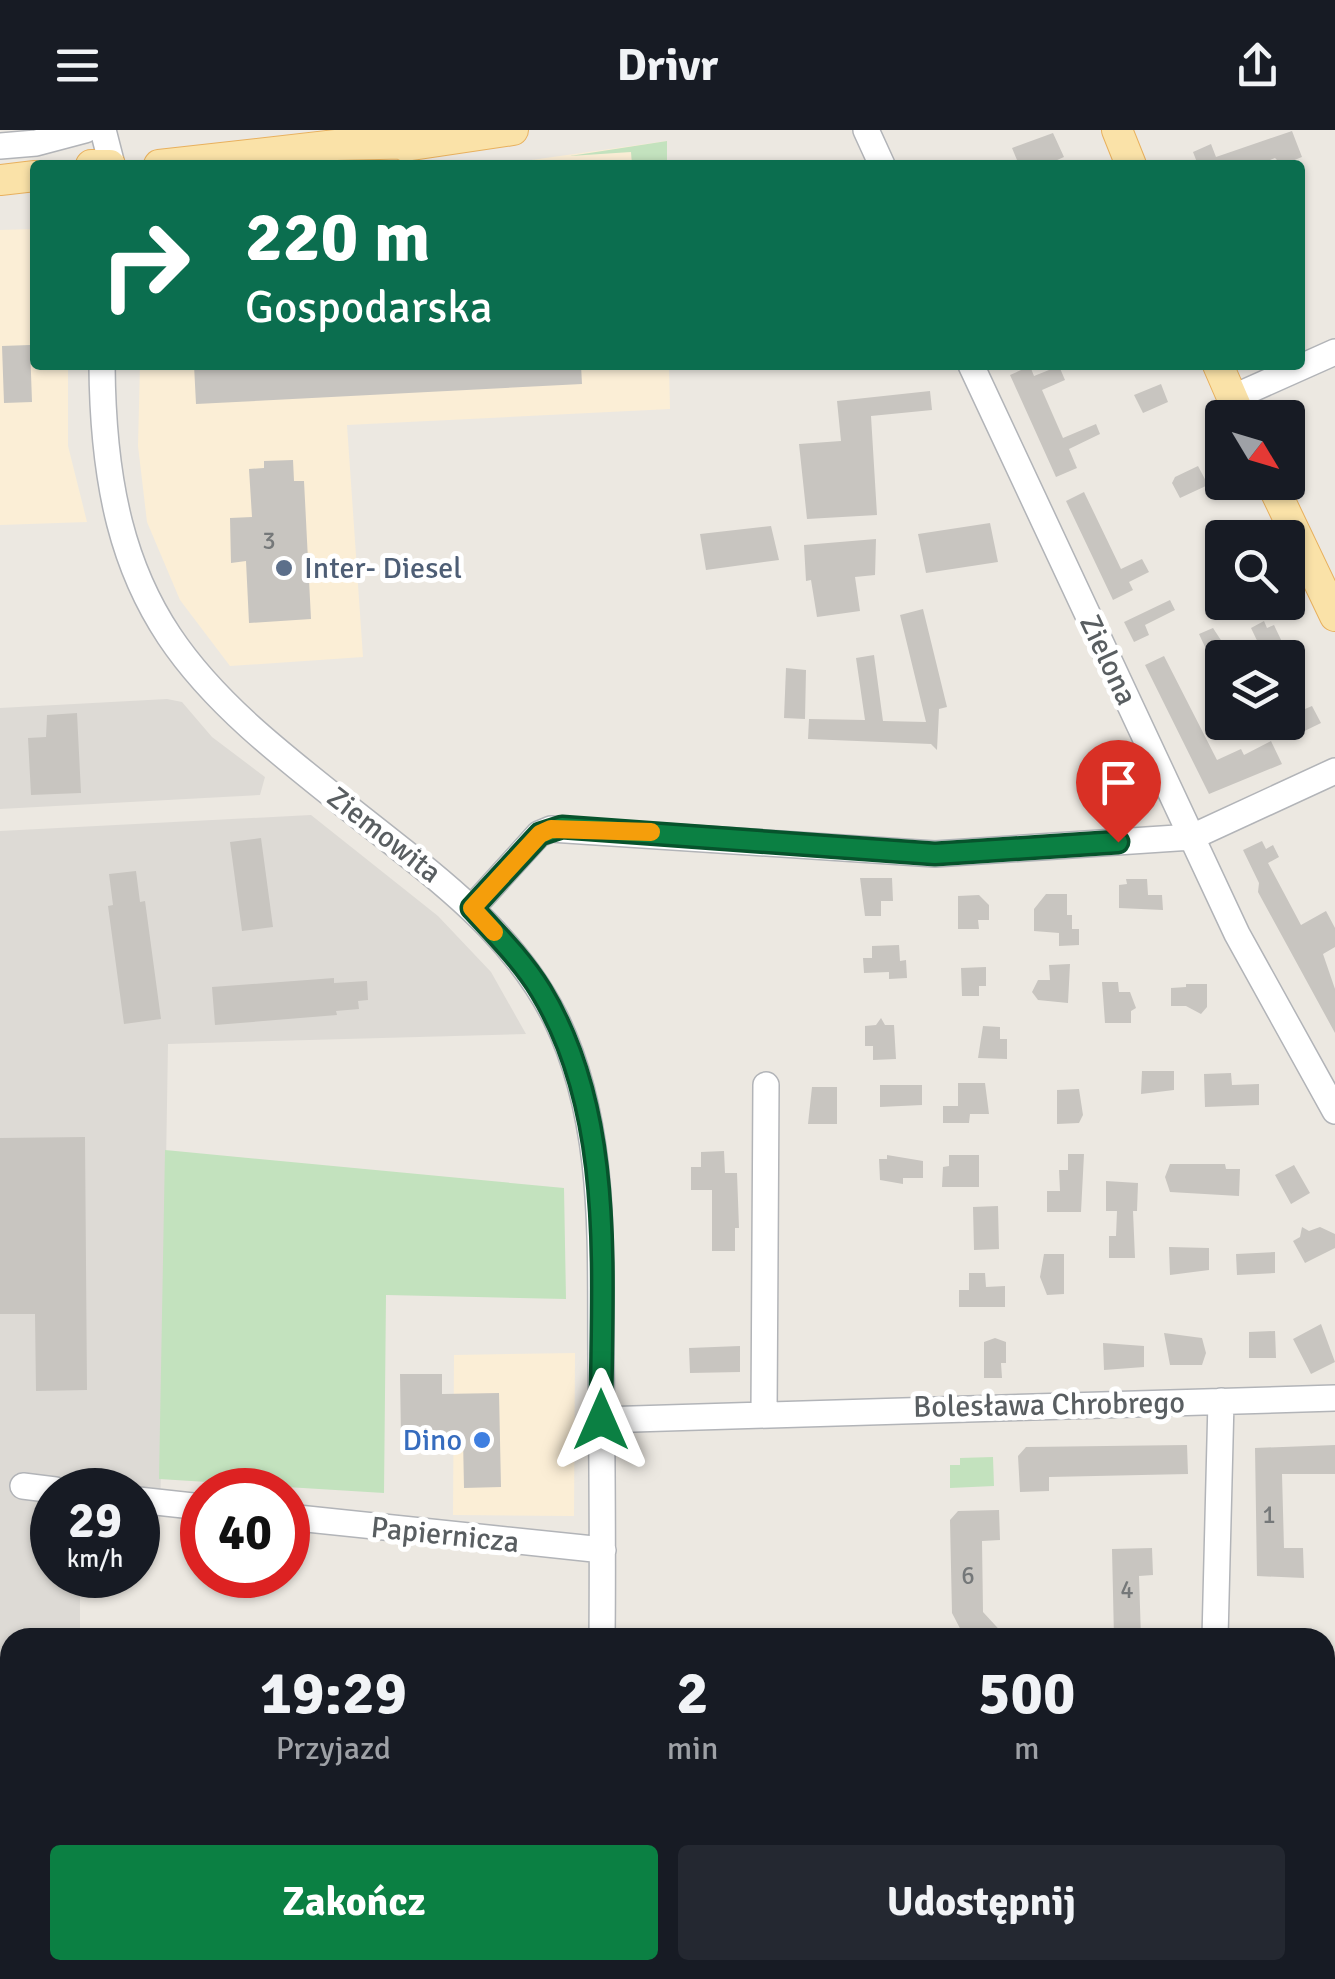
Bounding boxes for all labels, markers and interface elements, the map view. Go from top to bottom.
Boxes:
icon: menu [50,38,105,93]
text: Drivr [617,38,718,93]
icon: share [1230,38,1285,93]
text: 220 m [245,194,430,280]
icon: right [80,200,210,330]
text: Gospodarska [245,280,493,335]
north arrow [1205,400,1305,500]
map controls [1205,400,1305,740]
button: search [1205,520,1305,620]
house number: 3 [262,525,276,556]
place label: Inter- Diesel [304,550,462,587]
marker: Inter- Diesel [273,557,295,579]
street label: Zielona [1071,609,1145,711]
button: layers [1205,640,1305,740]
pin [1076,740,1161,843]
icon: arrive [1091,755,1146,810]
street label: Ziemowita [319,779,449,891]
position arrow [549,1368,653,1472]
street label: Bolesława Chrobrego [913,1384,1185,1426]
place label: Dino [402,1422,462,1459]
marker: Dino [471,1429,493,1451]
speed limit sign: 40 [180,1468,310,1598]
text: 29 [68,1490,122,1552]
house number: 1 [1262,1499,1276,1530]
street label: Papiernicza [369,1509,521,1561]
text: km/h [67,1543,123,1574]
house number: 6 [961,1560,975,1591]
house number: 4 [1120,1574,1134,1605]
text: 19:29 [260,1657,407,1731]
text: 2 [676,1657,709,1731]
text: 500 [978,1657,1075,1731]
text: Przyjazd [276,1729,391,1768]
text: min [667,1729,718,1768]
text: m [1014,1729,1039,1768]
button: Zakończ [50,1845,658,1960]
button: Udostępnij [678,1845,1285,1960]

